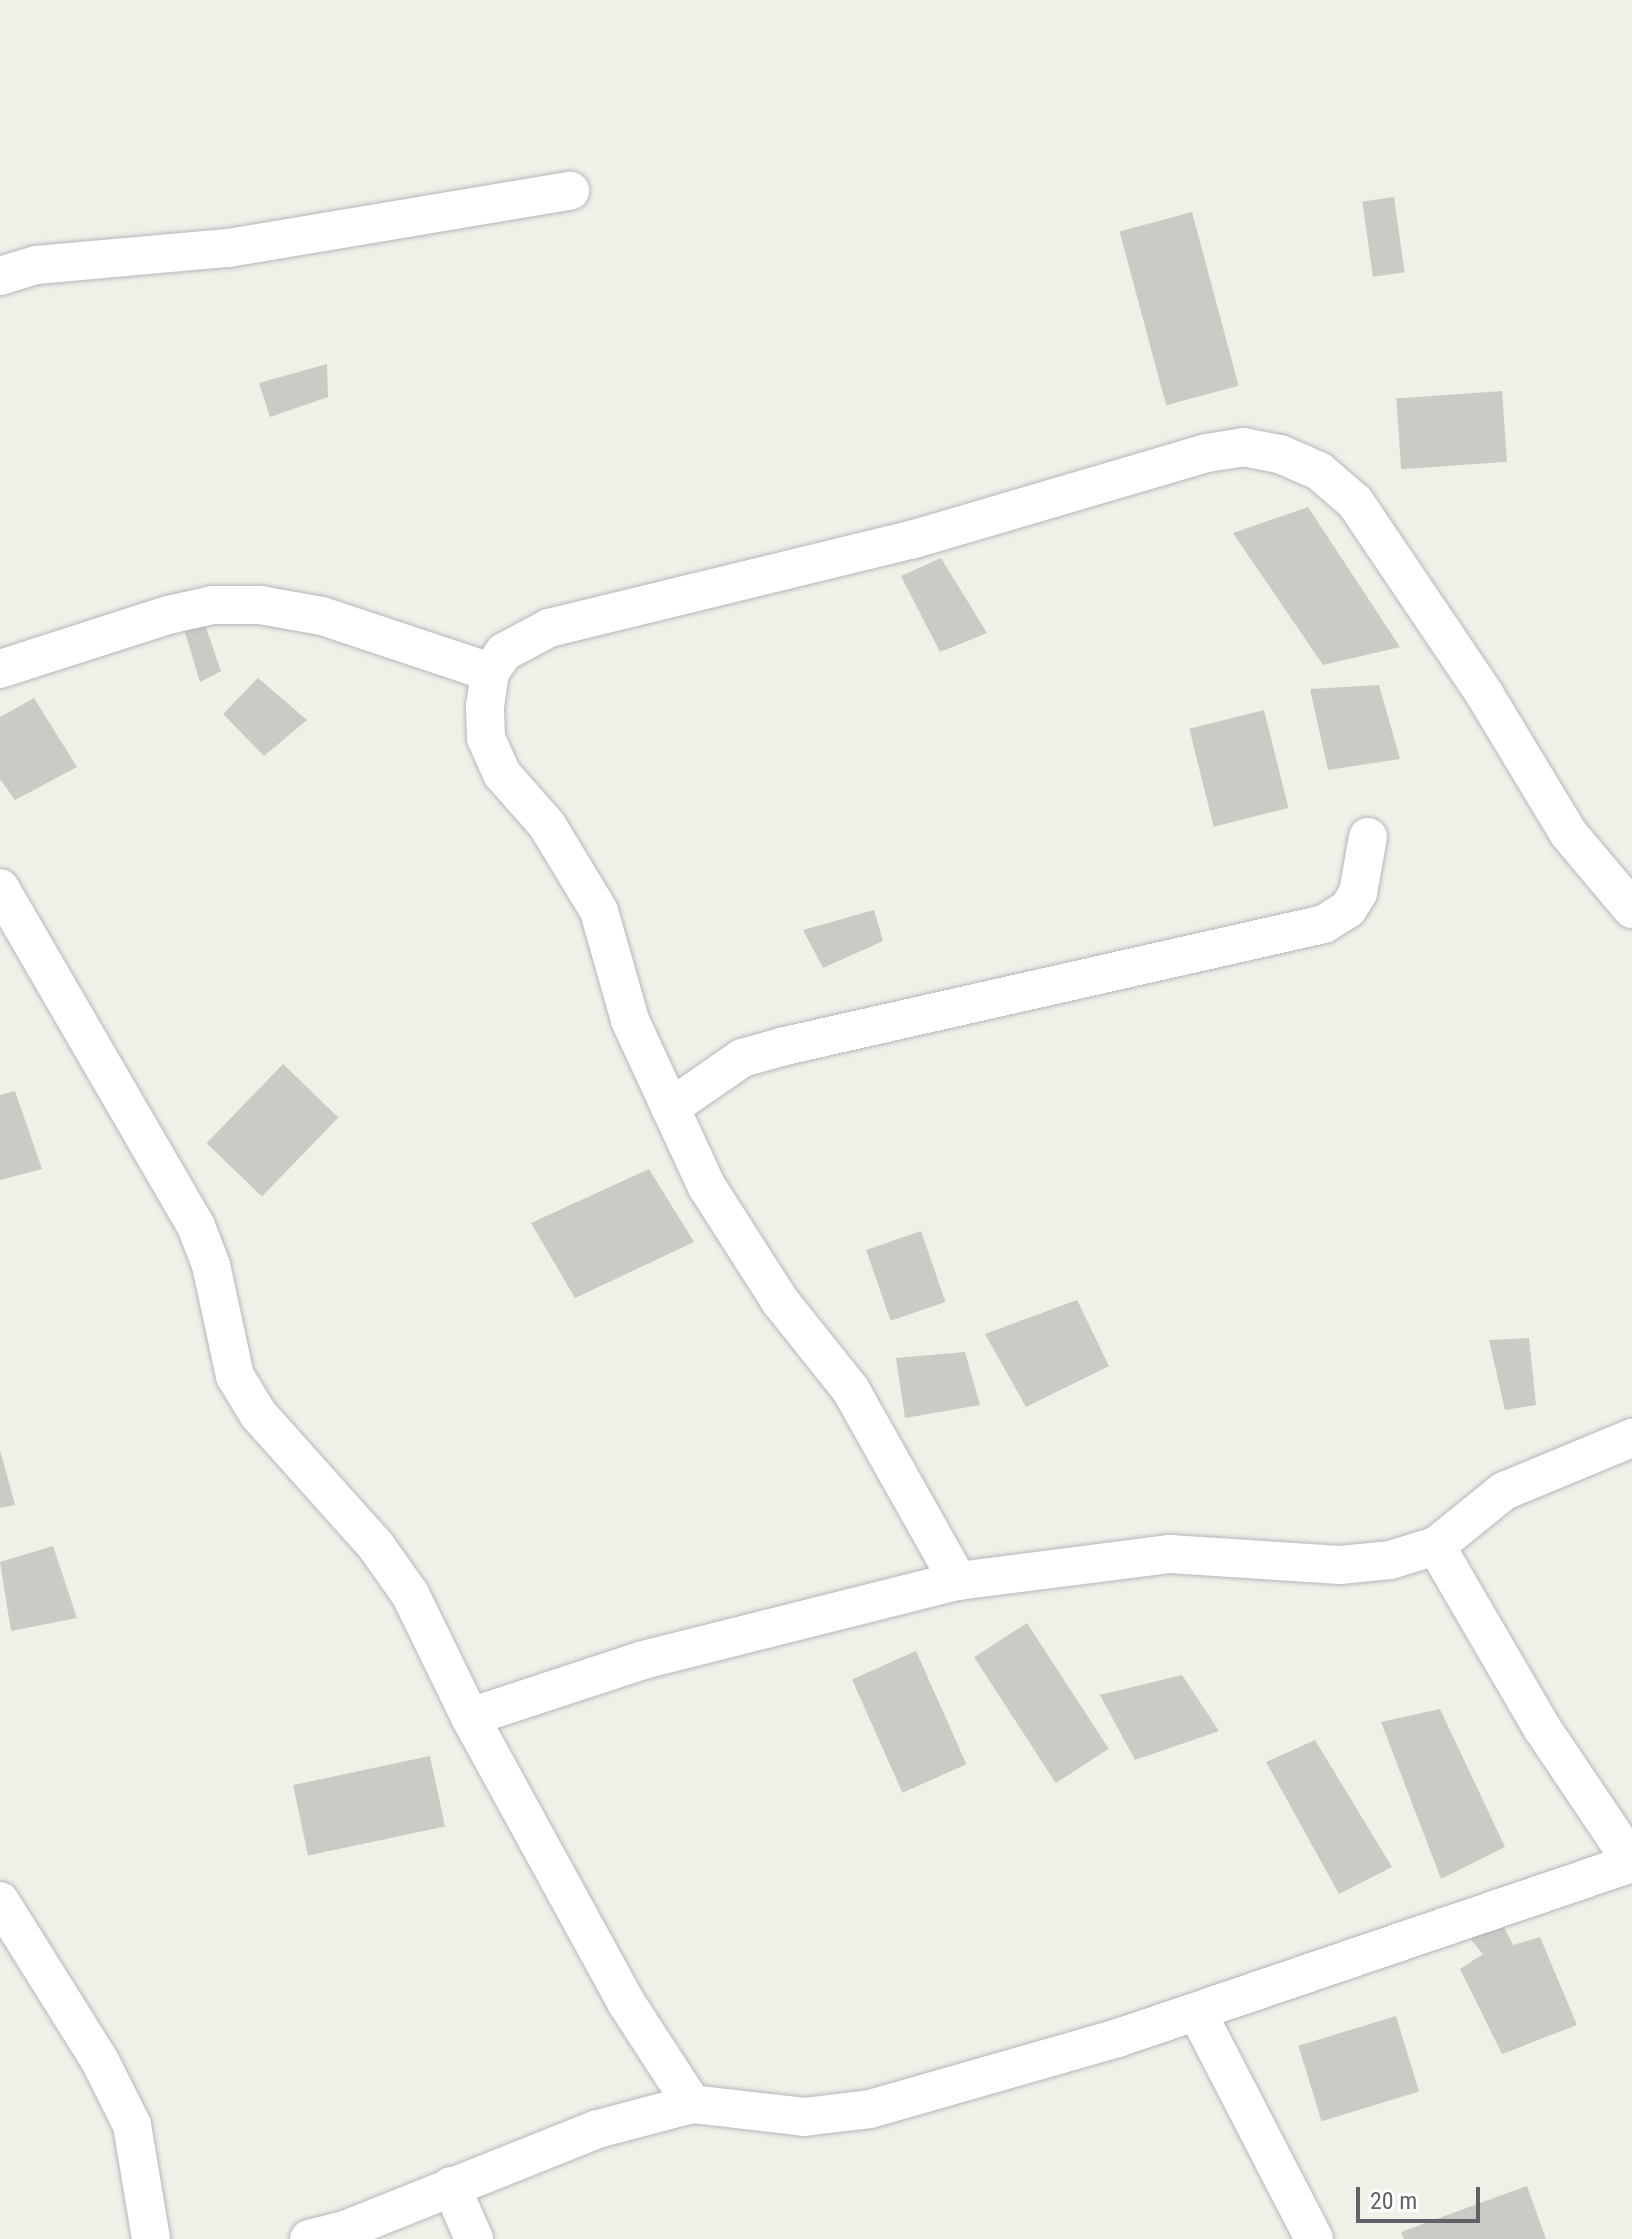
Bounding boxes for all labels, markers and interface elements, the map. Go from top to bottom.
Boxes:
scale bar [1360,2171,1484,2221]
text: 20 m [1370,2187,1417,2215]

